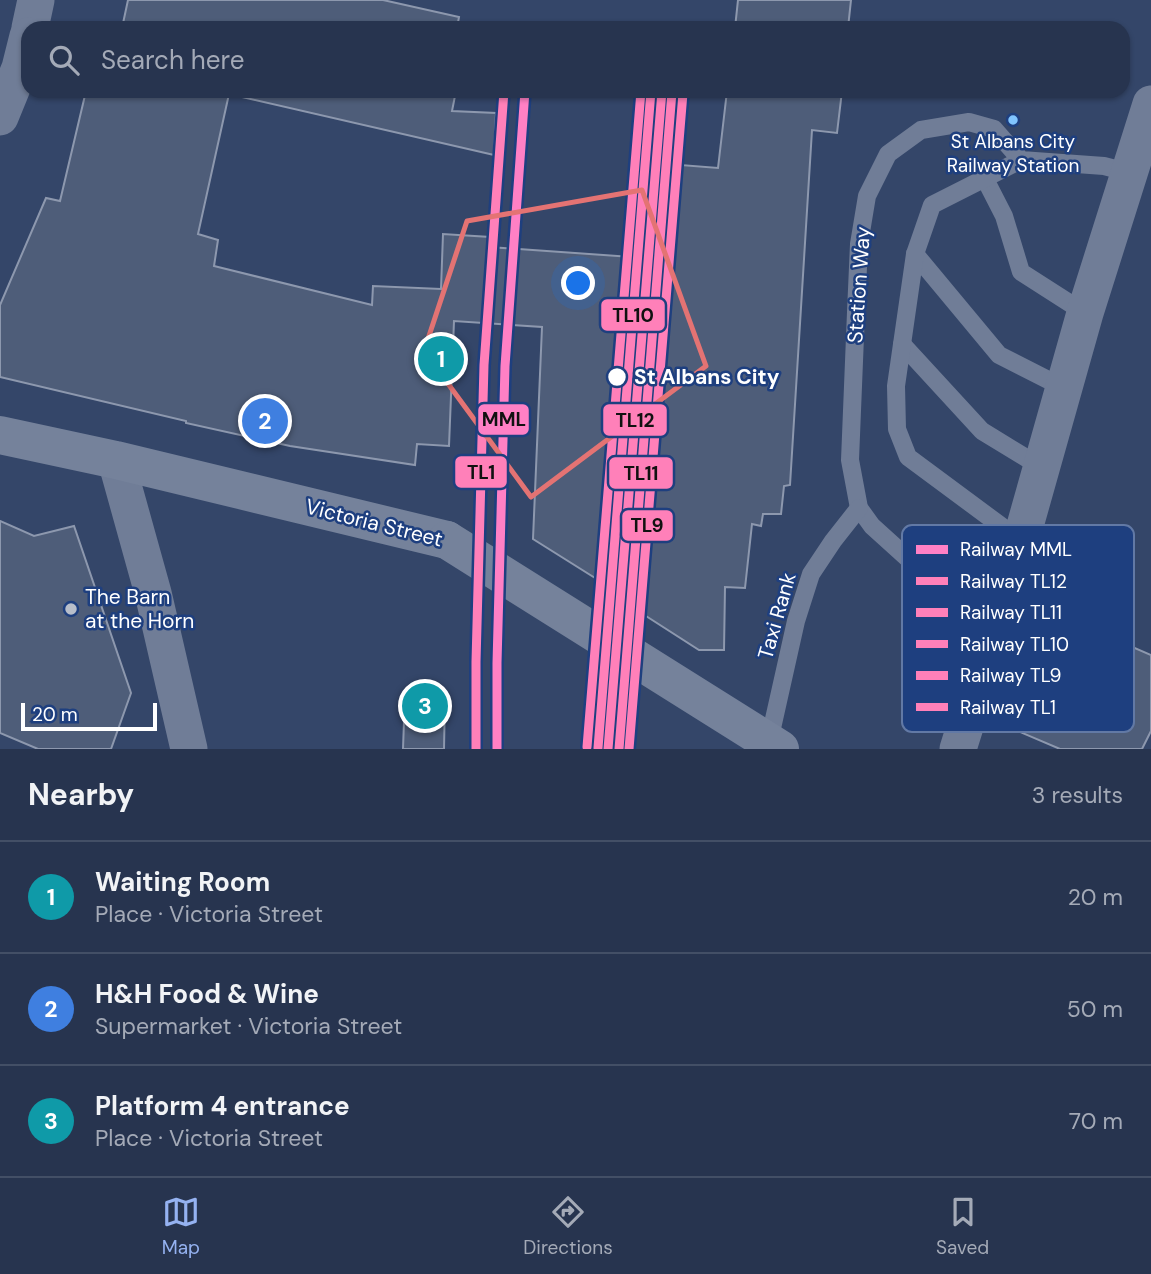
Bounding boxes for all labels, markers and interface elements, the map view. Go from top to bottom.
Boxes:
search box [21,21,1130,98]
icon: search [45,41,83,79]
text: Search here [101,43,244,77]
marker: St Albans City Railway Station [1006,113,1020,127]
place label: St Albans City Railway Station [947,129,1079,178]
street label: Station Way [841,225,877,344]
your location [561,266,595,300]
line badge: TL10 [600,298,666,332]
text: TL10 [612,303,654,328]
pin: 1 [418,333,464,385]
place label: St Albans City [634,363,780,391]
marker: St Albans City [606,366,628,388]
pin: 2 [242,395,288,447]
line badge: MML [477,403,530,436]
line badge: TL12 [602,403,668,437]
text: MML [482,407,526,432]
text: TL12 [615,408,655,433]
line badge: TL1 [454,455,508,489]
line badge: TL11 [608,456,674,490]
text: TL1 [467,460,495,485]
text: TL11 [623,461,659,486]
street label: Victoria Street [302,492,446,554]
line badge: TL9 [621,509,674,542]
text: TL9 [630,513,664,538]
legend [902,525,1134,732]
text: Railway MML [960,537,1072,562]
street label: Taxi Rank [751,569,803,663]
text: Railway TL12 [960,569,1067,594]
place label: The Barn at the Horn [85,583,194,635]
text: Railway TL11 [960,600,1062,625]
marker: The Barn at the Horn [63,601,79,617]
text: Railway TL10 [960,632,1069,657]
text: Railway TL9 [960,663,1062,688]
pin: 3 [402,680,448,732]
text: Railway TL1 [960,695,1056,720]
scale bar [21,700,158,732]
text: 20 m [32,702,78,727]
text: Nearby [28,775,134,814]
text: 3 results [1032,780,1123,810]
text: Waiting Room [95,865,270,899]
text: 1 [47,882,55,912]
text: 20 m [1068,882,1123,912]
text: Place · Victoria Street [95,899,323,929]
text: H&H Food & Wine [95,977,319,1011]
text: 2 [44,994,58,1024]
text: 50 m [1067,994,1123,1024]
text: Supermarket · Victoria Street [95,1011,402,1041]
text: Platform 4 entrance [95,1089,350,1123]
text: 3 [44,1106,58,1136]
text: 70 m [1069,1106,1123,1136]
text: Place · Victoria Street [95,1123,323,1153]
tab: Map [162,1193,200,1260]
tab: Directions [523,1193,613,1260]
tab: Saved [936,1193,989,1260]

